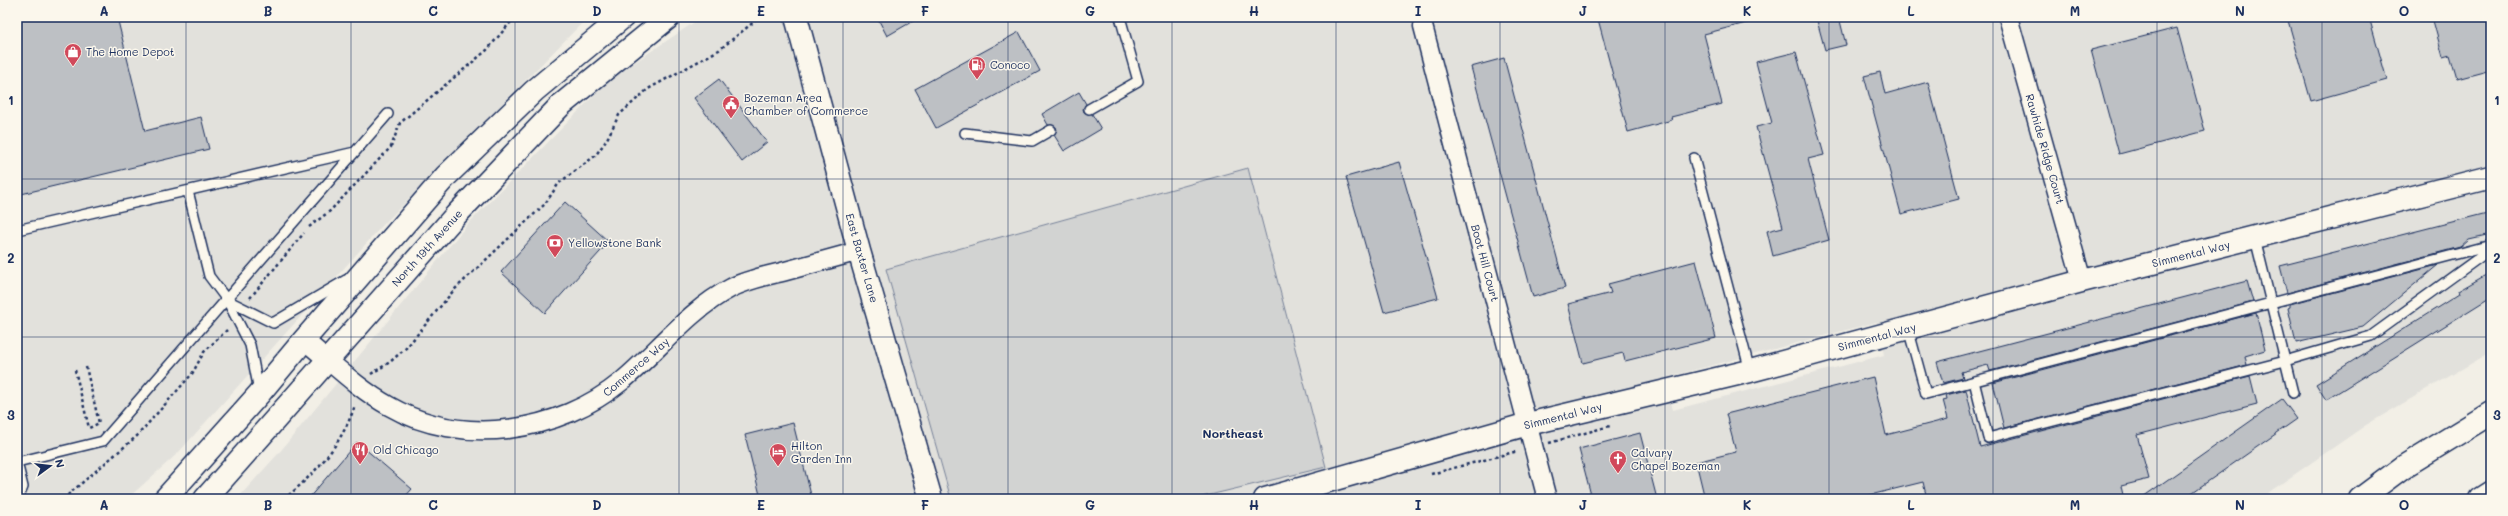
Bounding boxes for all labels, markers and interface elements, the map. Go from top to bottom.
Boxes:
text: A [99,2,109,19]
text: B [264,2,273,19]
text: C [428,2,438,19]
text: D [592,2,602,19]
text: E [757,2,765,19]
text: F [921,2,929,19]
text: G [1085,2,1095,19]
text: H [1249,2,1259,19]
text: I [1415,2,1422,19]
text: J [1579,2,1587,19]
text: K [1743,2,1752,19]
text: L [1907,2,1915,19]
text: M [2070,2,2080,19]
text: N [2235,2,2245,19]
text: O [2399,2,2409,19]
shop icon: The Home Depot [63,42,83,67]
place label: The Home Depot [86,44,175,59]
fuel station icon: Conoco [967,55,987,80]
place label: Conoco [990,57,1030,72]
place label: Bozeman Area Chamber of Commerce [744,90,869,118]
text: 1 [8,91,14,108]
text: 1 [2494,91,2500,108]
street label: Rawhide Ridge Court [2023,92,2068,206]
public building icon: Bozeman Area Chamber of Commerce [721,94,741,119]
street label: North 19th Avenue [388,206,465,289]
street label: East Baxter Lane [843,211,882,305]
street label: Boot Hill Court [1468,223,1503,303]
bank icon: Yellowstone Bank [545,233,565,258]
place label: Yellowstone Bank [568,235,662,250]
street label: Simmental Way [2150,236,2232,270]
text: 2 [7,249,15,266]
text: 2 [2493,249,2501,266]
street label: Simmental Way [1836,319,1918,354]
street label: Commerce Way [599,333,672,400]
street label: Simmental Way [1522,398,1604,432]
text: 3 [7,406,15,423]
text: 3 [2493,406,2501,423]
district label: Northeast [1203,425,1263,441]
place label: Hilton Garden Inn [791,438,852,466]
restaurant icon: Old Chicago [350,440,370,465]
place label: Old Chicago [373,442,439,457]
hotel icon: Hilton Garden Inn [768,442,788,467]
place label: Calvary Chapel Bozeman [1631,445,1720,473]
north arrow [30,446,70,486]
church icon: Calvary Chapel Bozeman [1608,449,1628,474]
text: N [52,457,68,469]
text: A [99,496,109,513]
text: B [264,496,273,513]
text: C [428,496,438,513]
text: D [592,496,602,513]
text: E [757,496,765,513]
text: F [921,496,929,513]
text: G [1085,496,1095,513]
text: H [1249,496,1259,513]
text: I [1415,496,1422,513]
text: J [1579,496,1587,513]
text: K [1743,496,1752,513]
text: L [1907,496,1915,513]
text: M [2070,496,2080,513]
text: N [2235,496,2245,513]
text: O [2399,496,2409,513]

